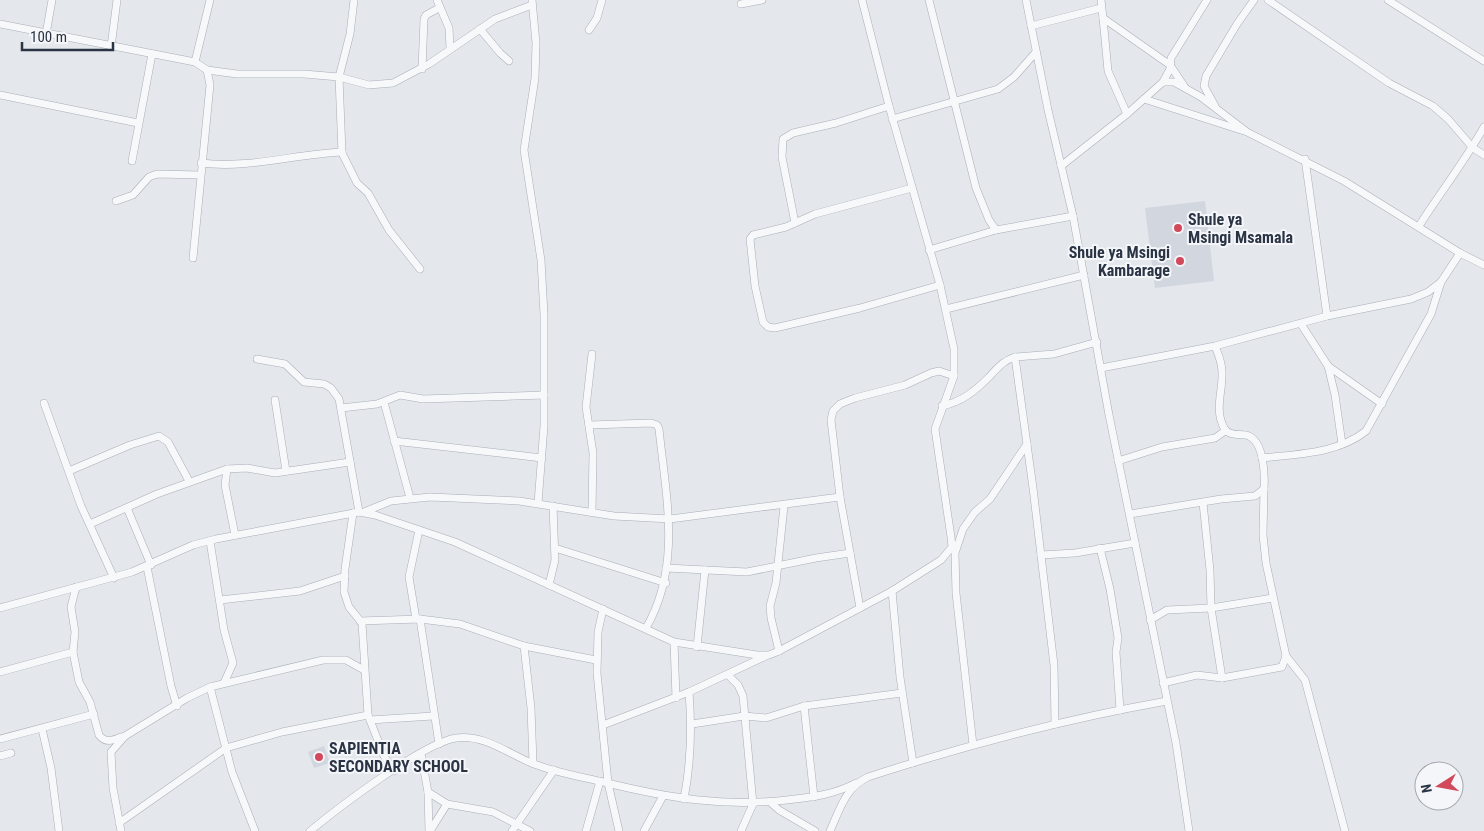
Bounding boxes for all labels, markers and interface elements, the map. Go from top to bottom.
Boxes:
scale bar [22,20,114,52]
text: 100 m [30,28,67,46]
place label: Shule ya Msingi Msamala [1188,210,1293,247]
marker: Shule ya Msingi Msamala [1172,222,1184,234]
place label: Shule ya Msingi Kambarage [1069,243,1170,280]
marker: Shule ya Msingi Kambarage [1174,255,1186,267]
place label: SAPIENTIA SECONDARY SCHOOL [329,739,468,776]
marker: SAPIENTIA SECONDARY SCHOOL [313,751,325,763]
north arrow [1414,761,1464,811]
text: N [1418,783,1435,794]

